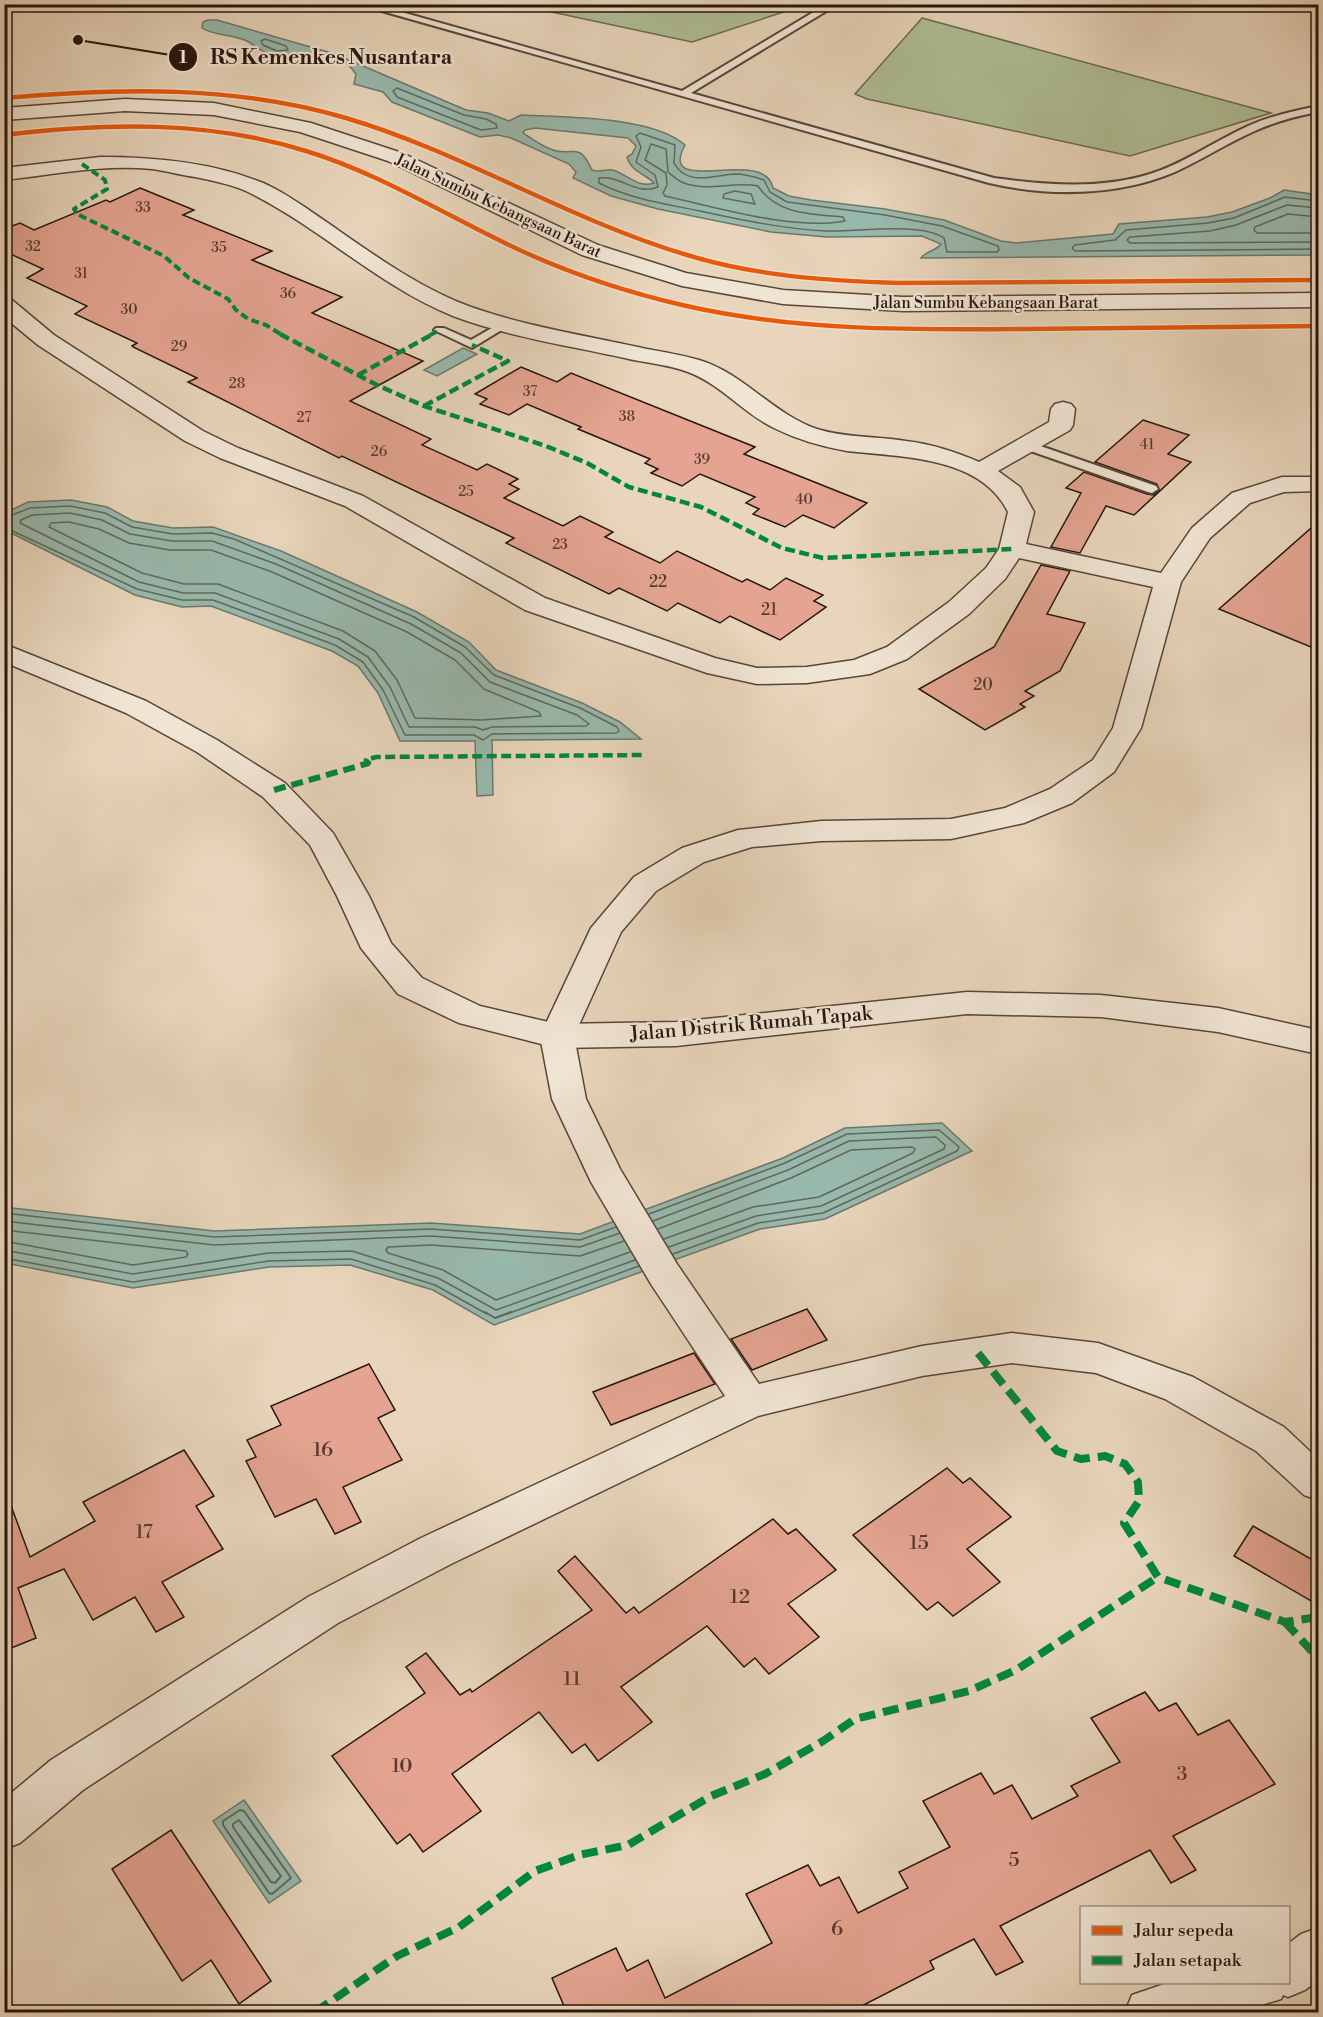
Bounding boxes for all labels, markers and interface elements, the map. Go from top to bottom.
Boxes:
callout: RS Kemenkes Nusantara [168,38,464,77]
text: RS Kemenkes Nusantara [210,45,453,71]
text: 1 [179,46,188,69]
street label: Jalan Sumbu Kebangsaan Barat [391,149,605,263]
house number: 33 [135,199,151,217]
house number: 32 [25,238,41,256]
house number: 35 [211,239,227,257]
house number: 31 [74,265,88,283]
house number: 36 [280,285,297,303]
street label: Jalan Sumbu Kebangsaan Barat [872,293,1099,313]
house number: 30 [120,301,138,319]
house number: 29 [171,338,187,356]
house number: 28 [229,375,245,393]
house number: 37 [523,383,537,401]
house number: 38 [619,408,635,426]
house number: 27 [297,409,311,427]
house number: 41 [1140,436,1154,454]
house number: 26 [371,443,388,461]
house number: 39 [694,451,710,469]
house number: 25 [458,483,474,501]
house number: 40 [795,491,813,509]
house number: 23 [552,536,568,554]
house number: 22 [649,572,667,592]
house number: 21 [761,600,777,620]
house number: 20 [973,675,993,695]
street label: Jalan Distrik Rumah Tapak [628,1001,875,1048]
house number: 16 [313,1438,333,1463]
house number: 17 [135,1520,153,1545]
house number: 15 [909,1531,929,1556]
house number: 12 [730,1585,750,1610]
house number: 11 [563,1667,581,1692]
house number: 10 [391,1754,413,1779]
house number: 3 [1176,1762,1188,1787]
house number: 5 [1008,1848,1020,1873]
legend [1080,1906,1290,1984]
house number: 6 [831,1917,843,1942]
text: Jalur sepeda [1133,1919,1235,1942]
text: Jalan setapak [1133,1949,1243,1972]

